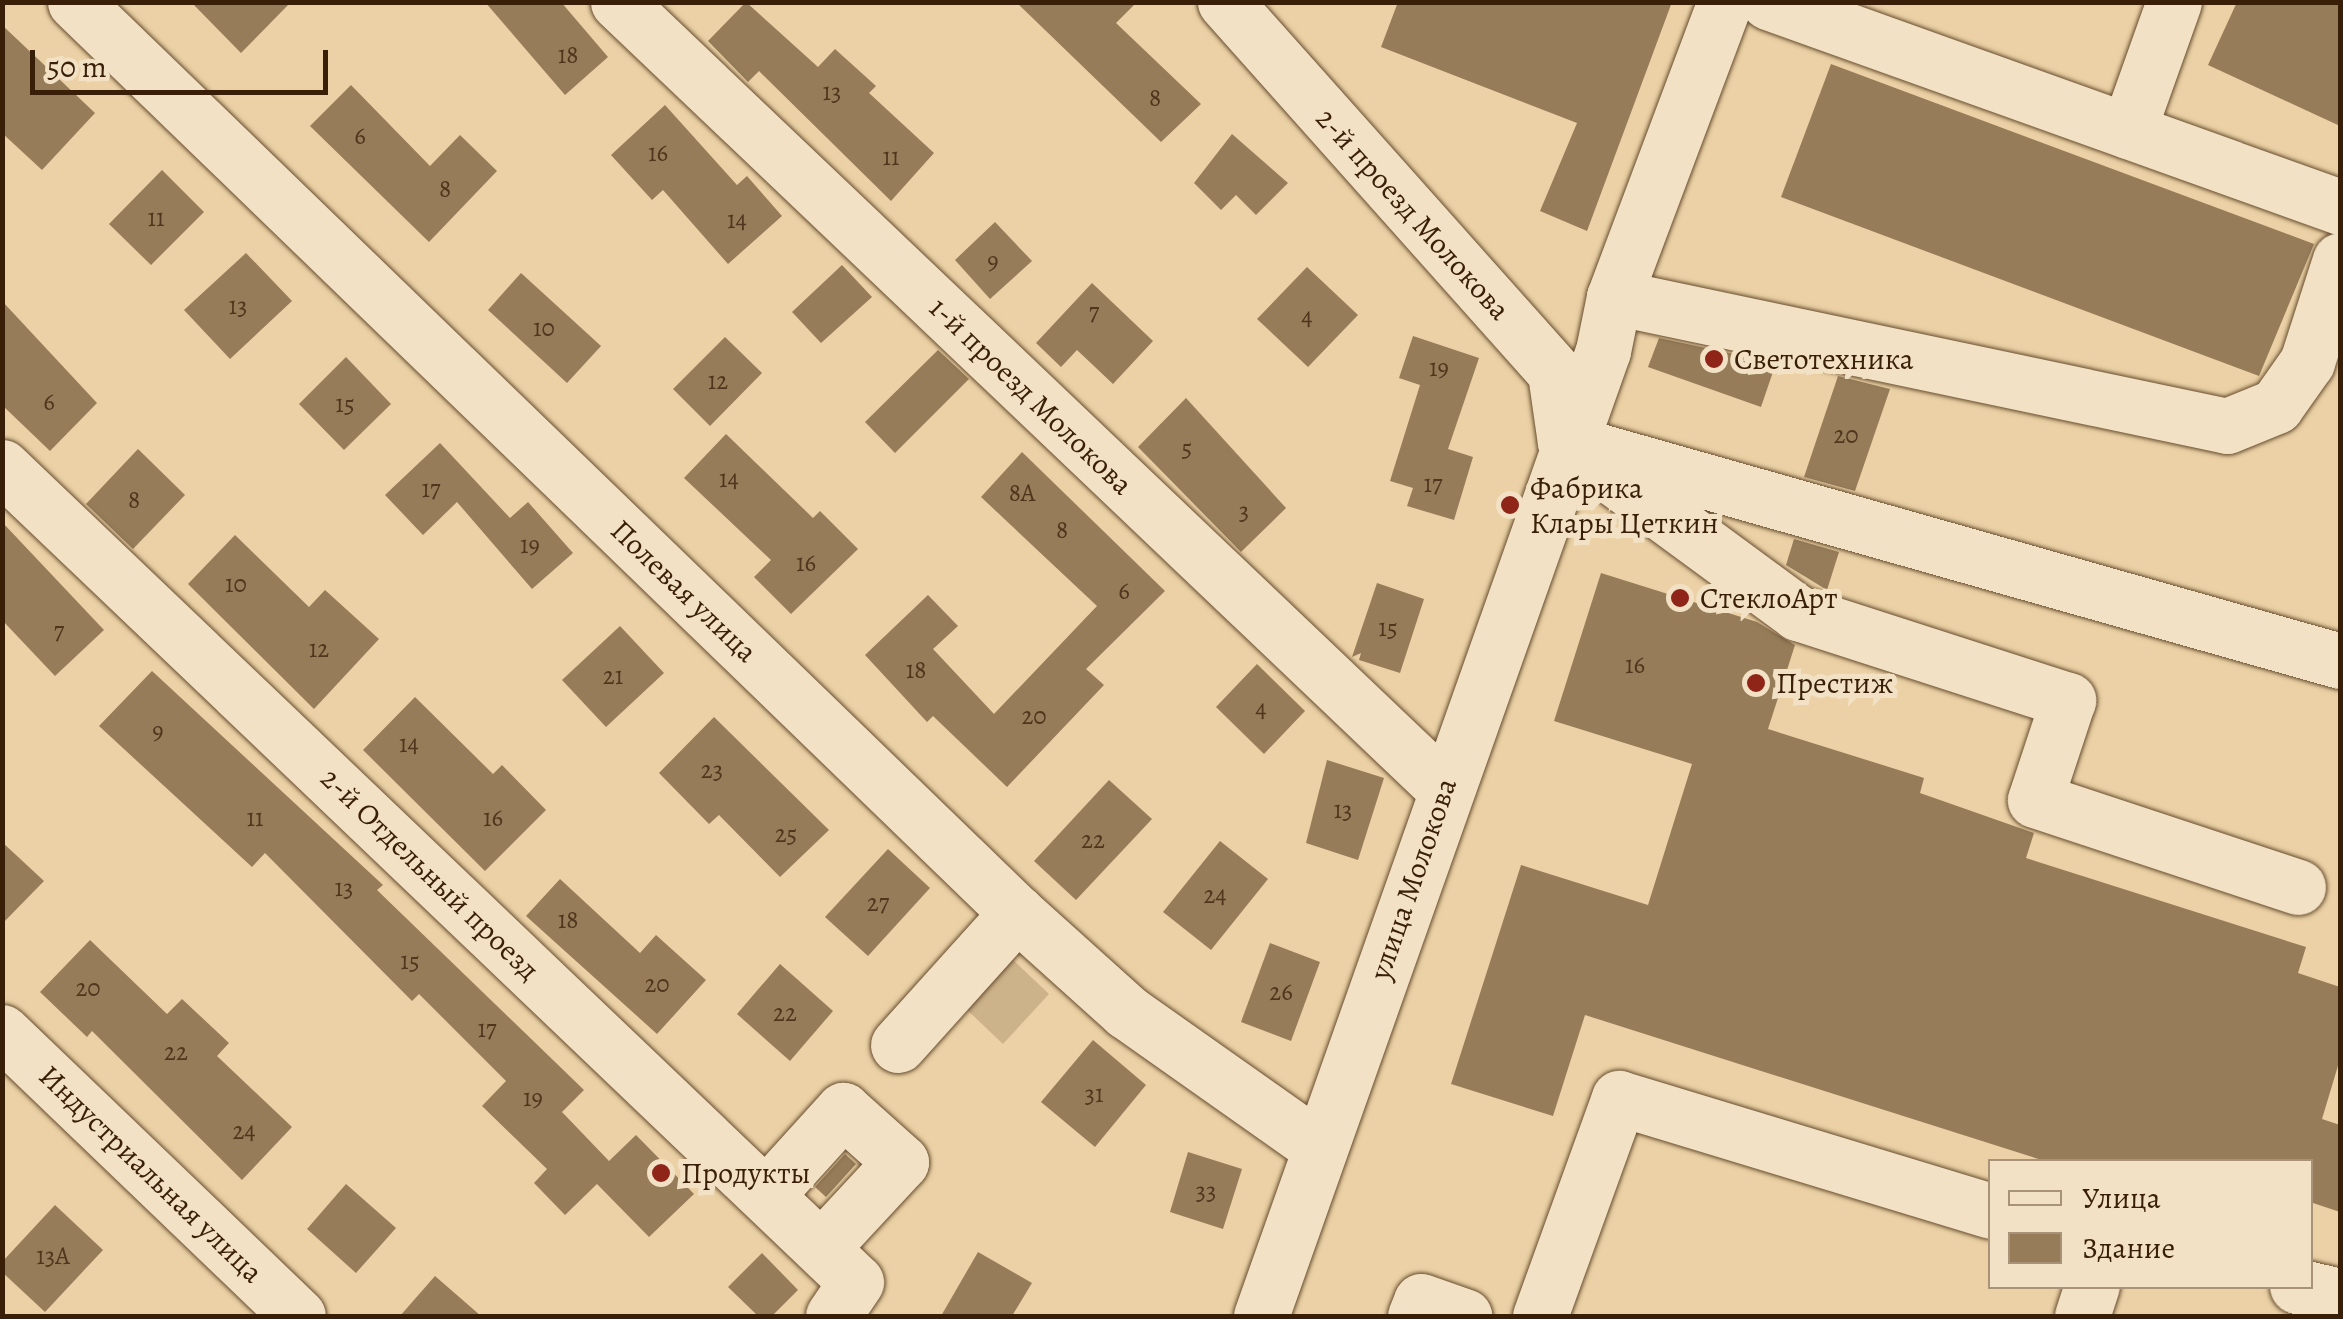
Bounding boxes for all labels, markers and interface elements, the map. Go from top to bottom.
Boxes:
scale bar [35,30,332,92]
house number: 18 [558,40,578,70]
text: 50 m [47,47,107,87]
house number: 13 [823,77,841,107]
house number: 8 [1149,83,1161,113]
street label: 2-й проезд Молокова [1308,101,1518,327]
house number: 6 [354,121,366,151]
house number: 16 [648,138,668,168]
house number: 11 [882,142,900,172]
house number: 8 [439,174,451,204]
house number: 11 [147,203,165,233]
house number: 14 [727,205,747,235]
house number: 9 [987,246,999,276]
street label: 1-й проезд Молокова [922,290,1140,502]
house number: 13 [229,291,247,321]
house number: 7 [1089,297,1099,327]
house number: 4 [1301,302,1313,332]
house number: 10 [533,313,555,343]
place label: Светотехника [1734,341,1914,377]
marker: Светотехника [1703,348,1725,370]
house number: 19 [1429,353,1449,383]
house number: 12 [708,366,728,396]
house number: 6 [43,387,55,417]
house number: 15 [335,389,355,419]
house number: 20 [1833,420,1859,450]
house number: 5 [1182,433,1192,463]
house number: 14 [719,464,739,494]
house number: 17 [1423,469,1443,499]
place label: Фабрика Клары Цеткин [1530,470,1719,540]
house number: 17 [421,474,441,504]
house number: 8А [1009,478,1035,508]
house number: 8 [128,485,140,515]
marker: Фабрика Клары Цеткин [1499,494,1521,516]
house number: 3 [1239,496,1249,526]
street label: Полевая улица [603,512,765,670]
house number: 8 [1056,515,1068,545]
house number: 19 [520,530,540,560]
house number: 16 [796,548,816,578]
house number: 10 [225,569,247,599]
house number: 6 [1118,576,1130,606]
place label: СтеклоАрт [1700,580,1837,616]
marker: СтеклоАрт [1669,587,1691,609]
house number: 15 [1378,613,1398,643]
house number: 7 [54,616,64,646]
house number: 12 [309,634,329,664]
house number: 16 [1625,650,1645,680]
house number: 18 [906,655,926,685]
house number: 21 [603,661,623,691]
place label: Престиж [1776,665,1893,701]
marker: Престиж [1745,672,1767,694]
house number: 4 [1255,694,1267,724]
house number: 20 [1021,701,1047,731]
house number: 9 [152,716,164,746]
house number: 14 [399,729,419,759]
house number: 23 [701,755,723,785]
street label: 2-й Отдельный проезд [313,760,547,988]
street label: улица Молокова [1362,773,1464,985]
house number: 13 [1334,795,1352,825]
house number: 11 [246,803,264,833]
house number: 16 [483,803,503,833]
house number: 25 [775,819,797,849]
house number: 22 [1081,825,1105,855]
house number: 13 [335,873,353,903]
house number: 24 [1203,880,1227,910]
house number: 27 [867,888,889,918]
house number: 18 [558,905,578,935]
house number: 15 [400,946,420,976]
house number: 20 [644,969,670,999]
house number: 20 [75,973,101,1003]
house number: 26 [1269,977,1293,1007]
house number: 22 [773,998,797,1028]
house number: 17 [477,1014,497,1044]
house number: 22 [164,1037,188,1067]
street label: Индустриальная улица [32,1058,270,1290]
house number: 31 [1085,1079,1103,1109]
house number: 19 [523,1083,543,1113]
house number: 24 [232,1116,256,1146]
place label: Продукты [681,1155,810,1191]
legend [1988,1159,2313,1289]
marker: Продукты [650,1162,672,1184]
house number: 33 [1196,1176,1216,1206]
text: Улица [2082,1178,2161,1218]
text: Здание [2082,1228,2175,1268]
house number: 13А [36,1241,70,1271]

